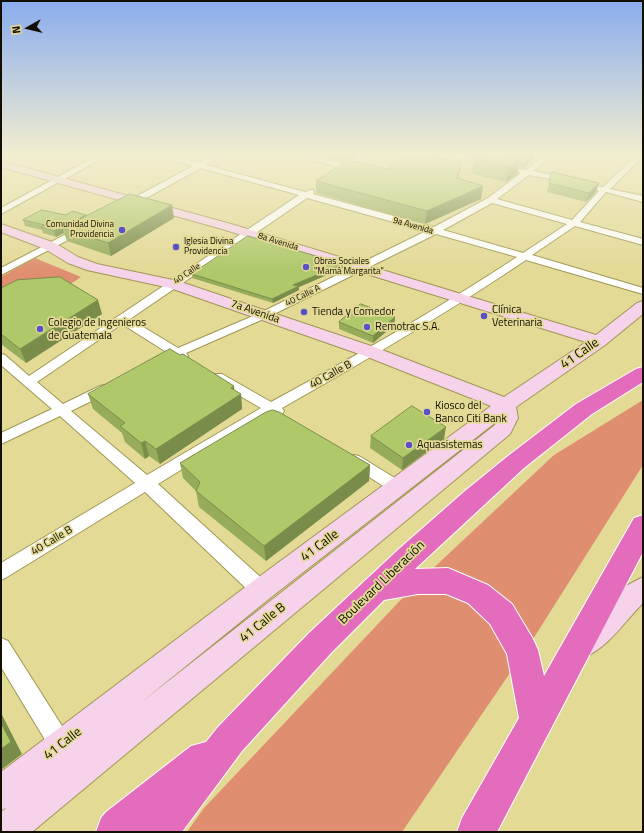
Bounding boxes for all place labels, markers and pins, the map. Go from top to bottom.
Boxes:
place label: Comunidad Divina Providencia [46,220,114,241]
marker: Comunidad Divina Providencia [117,225,127,235]
place label: Iglesia Divina Providencia [184,237,233,258]
marker: Iglesia Divina Providencia [171,242,181,252]
place label: Obras Sociales "Mamá Margarita" [314,257,384,278]
marker: Obras Sociales "Mamá Margarita" [301,262,311,272]
place label: Clínica Veterinaria [492,303,542,329]
place label: Tienda y Comedor [312,305,395,319]
marker: Tienda y Comedor [299,307,309,317]
marker: Clínica Veterinaria [479,311,489,321]
place label: Colegio de Ingenieros de Guatemala [48,316,146,342]
place label: Remotrac S.A. [375,320,440,334]
marker: Remotrac S.A. [362,322,372,332]
marker: Colegio de Ingenieros de Guatemala [35,324,45,334]
place label: Kiosco del Banco Citi Bank [435,399,507,425]
marker: Kiosco del Banco Citi Bank [422,407,432,417]
place label: Aquasistemas [417,438,483,452]
marker: Aquasistemas [404,440,414,450]

